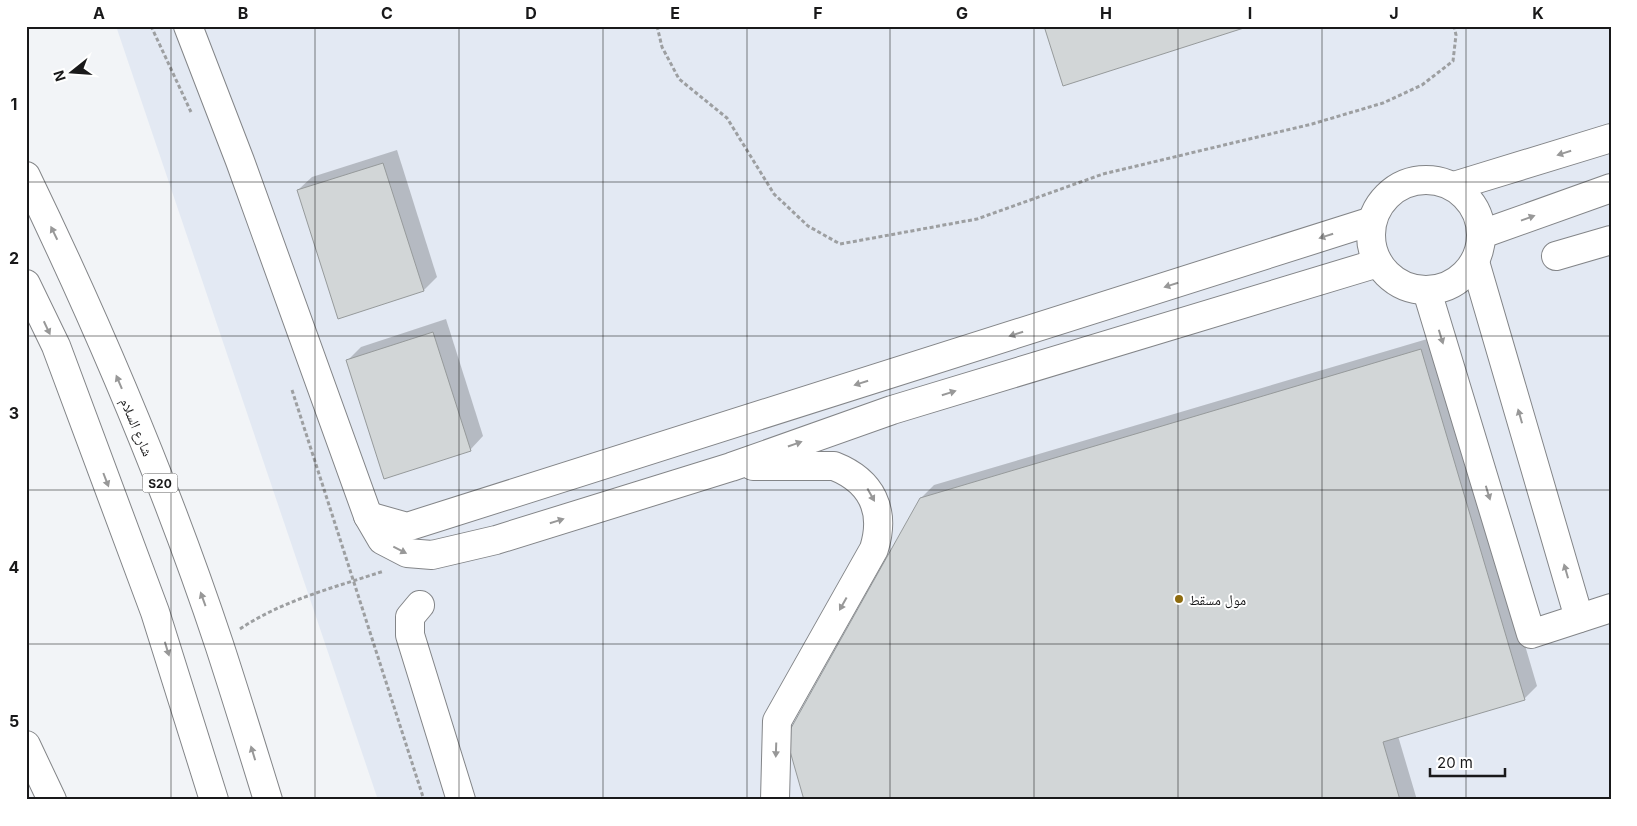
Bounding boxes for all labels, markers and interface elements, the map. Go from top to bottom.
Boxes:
text: A [93,3,105,23]
text: B [238,3,248,23]
text: C [381,3,393,23]
text: D [525,3,537,23]
text: E [670,3,680,23]
text: F [813,3,823,23]
text: G [956,3,968,23]
text: H [1100,3,1112,23]
text: I [1248,3,1252,23]
text: J [1389,3,1399,23]
text: K [1532,3,1544,23]
north arrow [48,48,98,98]
text: N [49,68,69,84]
text: 1 [11,94,17,114]
one-way arrow [1556,149,1571,157]
one-way arrow [1521,214,1536,222]
one-way arrow [50,226,58,240]
one-way arrow [1318,232,1333,240]
text: 2 [9,248,19,268]
one-way arrow [1163,281,1178,289]
one-way arrow [43,321,51,335]
one-way arrow [1438,330,1445,345]
one-way arrow [1009,331,1024,338]
one-way arrow [114,375,122,389]
one-way arrow [854,380,869,387]
one-way arrow [941,388,956,396]
street label: شارع السلام [115,395,157,459]
text: 3 [9,403,19,423]
one-way arrow [1515,408,1523,423]
one-way arrow [787,440,802,447]
one-way arrow [102,473,110,488]
road number: S20 [142,473,178,492]
one-way arrow [1485,485,1493,500]
one-way arrow [867,488,875,503]
one-way arrow [550,517,565,525]
one-way arrow [393,546,407,554]
text: 4 [9,557,20,577]
one-way arrow [1561,564,1569,579]
one-way arrow [199,591,207,606]
place label: مول مسقط [1189,591,1246,609]
marker: مول مسقط [1173,593,1185,605]
one-way arrow [838,598,847,611]
one-way arrow [163,642,171,657]
text: 5 [9,711,19,731]
one-way arrow [772,742,780,758]
one-way arrow [249,746,257,761]
scale bar [1430,746,1504,778]
text: 20 m [1437,753,1473,772]

